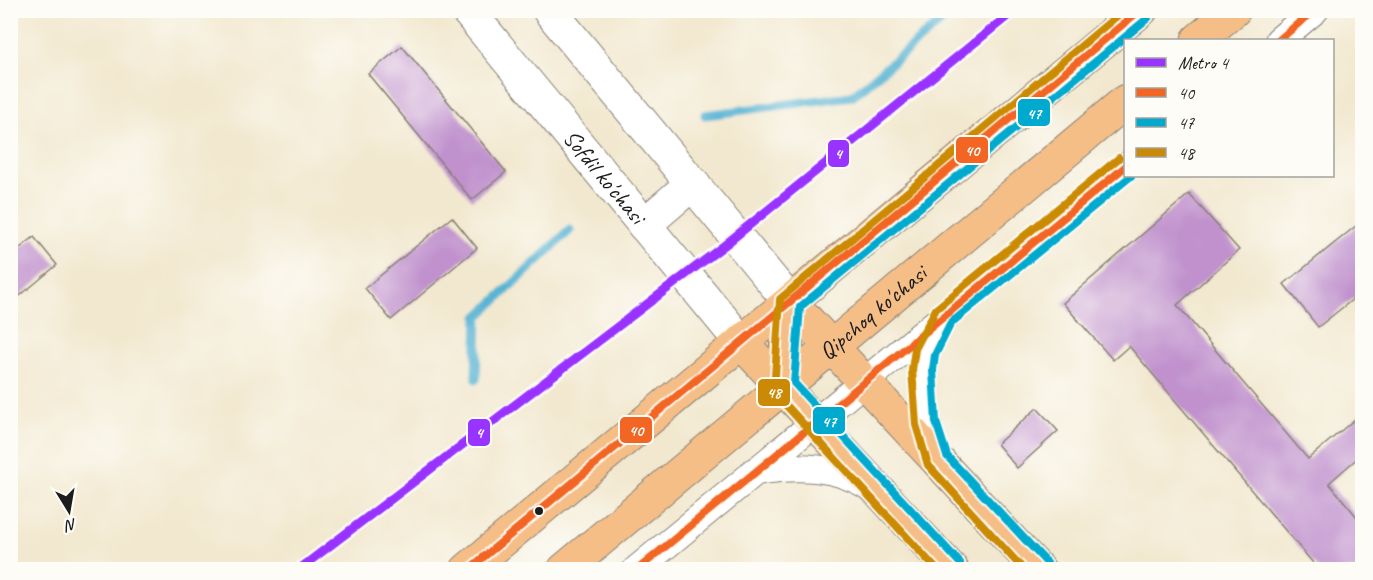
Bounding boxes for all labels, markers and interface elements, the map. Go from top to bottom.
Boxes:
legend [1124,39,1334,177]
text: Metro 4 [1178,52,1230,74]
text: 40 [1178,82,1196,104]
line badge: 47 [1017,98,1051,127]
text: 47 [1027,104,1043,124]
text: 47 [1178,112,1195,134]
street label: Sofdil ko'chasi [557,123,654,232]
line badge: 40 [955,136,989,164]
line badge: 4 [827,139,850,168]
text: 40 [965,141,981,161]
text: 48 [1178,142,1196,164]
text: 4 [834,144,843,164]
street label: Qipchoq ko'chasi [813,257,935,366]
line badge: 48 [757,378,791,407]
text: 48 [767,383,783,403]
line badge: 47 [812,406,846,435]
text: 47 [822,412,838,432]
line badge: 40 [619,416,653,444]
line badge: 4 [467,418,491,447]
text: 40 [629,421,645,441]
text: 4 [475,423,484,443]
north arrow [39,481,99,541]
unlabelled marker [533,505,545,517]
text: N [62,514,78,536]

